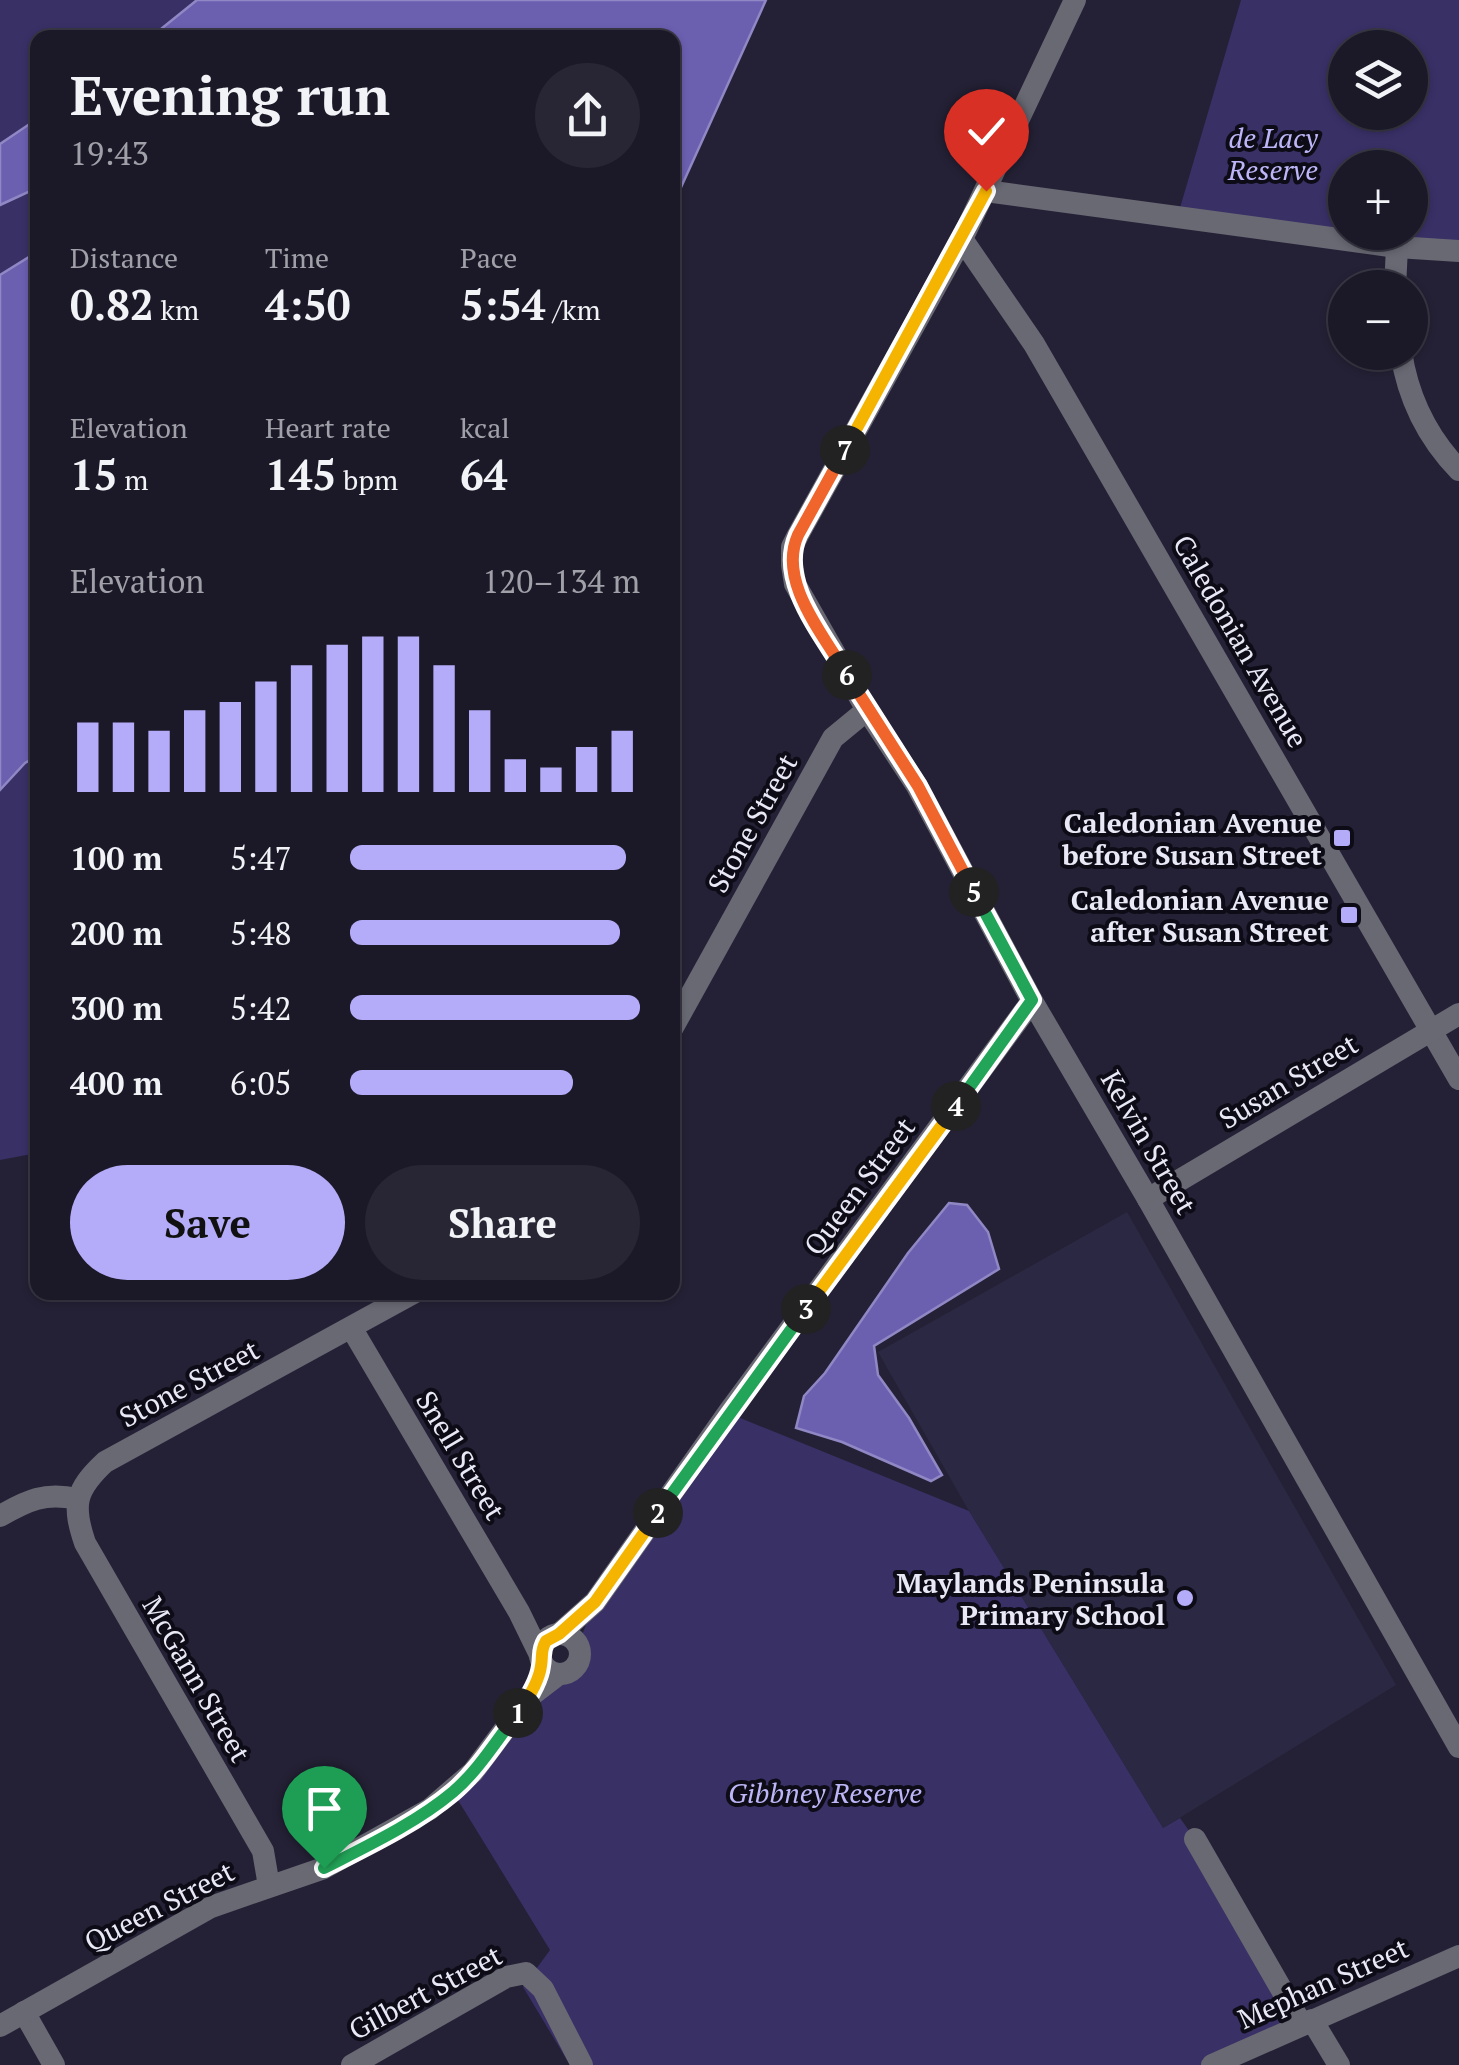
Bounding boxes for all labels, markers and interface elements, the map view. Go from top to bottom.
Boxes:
map controls [1328,30,1428,370]
button: layers [1328,30,1428,130]
text: Evening run [70,58,390,131]
button: share [535,63,640,168]
pin [944,89,1029,192]
icon: check [959,104,1014,159]
park label: de Lacy Reserve [1227,119,1319,188]
text: 19:43 [70,132,149,174]
button: + [1328,150,1428,250]
text: Distance [70,239,178,276]
text: Time [265,239,329,276]
text: Pace [460,239,517,276]
button: − [1328,270,1428,370]
text: 0.82 [70,276,154,332]
text: 4:50 [265,276,351,332]
text: 5:54 [460,276,546,332]
text: km [154,291,199,328]
text: /km [546,291,601,328]
text: Elevation [70,409,188,446]
text: Heart rate [265,409,391,446]
text: kcal [460,409,510,446]
pin: 7 [820,425,870,475]
text: 7 [837,431,853,468]
text: 15 [70,446,117,502]
text: 145 [265,446,336,502]
text: 64 [460,446,507,502]
text: m [117,461,148,498]
text: bpm [336,461,398,498]
street label: Caledonian Avenue [1165,528,1317,754]
text: Elevation [70,560,204,602]
text: 120–134 m [482,560,640,602]
pin: 6 [822,650,872,700]
text: 6 [839,656,855,693]
street label: Stone Street [699,747,806,899]
place label: Caledonian Avenue before Susan Street [1061,804,1322,873]
marker: Caledonian Avenue before Susan Street [1331,827,1353,849]
text: 100 m [70,837,162,879]
text: 5:47 [230,837,292,879]
pin: 5 [949,867,999,917]
text: 5 [966,873,982,910]
place label: Caledonian Avenue after Susan Street [1071,881,1329,950]
marker: Caledonian Avenue after Susan Street [1338,904,1360,926]
text: 200 m [70,912,162,954]
text: 5:48 [230,912,292,954]
text: 300 m [70,987,162,1029]
text: 5:42 [230,987,292,1029]
street label: Susan Street [1212,1025,1365,1137]
text: 400 m [70,1062,162,1104]
text: 6:05 [230,1062,292,1104]
street label: Kelvin Street [1093,1063,1205,1221]
pin: 4 [931,1081,981,1131]
text: 4 [948,1087,964,1124]
street label: Queen Street [795,1109,923,1262]
button: Save [70,1165,345,1280]
button: Share [365,1165,640,1280]
pin: 3 [781,1284,831,1334]
text: 3 [798,1290,814,1327]
street label: Stone Street [113,1330,266,1435]
street label: Snell Street [408,1384,514,1527]
pin: 2 [633,1488,683,1538]
text: 2 [650,1494,666,1531]
place label: Maylands Peninsula Primary School [896,1564,1165,1633]
marker: Maylands Peninsula Primary School [1174,1587,1196,1609]
street label: McGann Street [135,1589,260,1769]
pin: 1 [493,1688,543,1738]
text: 1 [510,1694,526,1731]
pin [282,1766,367,1869]
park label: Gibbney Reserve [728,1774,922,1811]
icon: arrive [297,1781,352,1836]
street label: Queen Street [78,1852,241,1960]
street label: Mephan Street [1232,1929,1415,2037]
street label: Gilbert Street [342,1936,508,2048]

